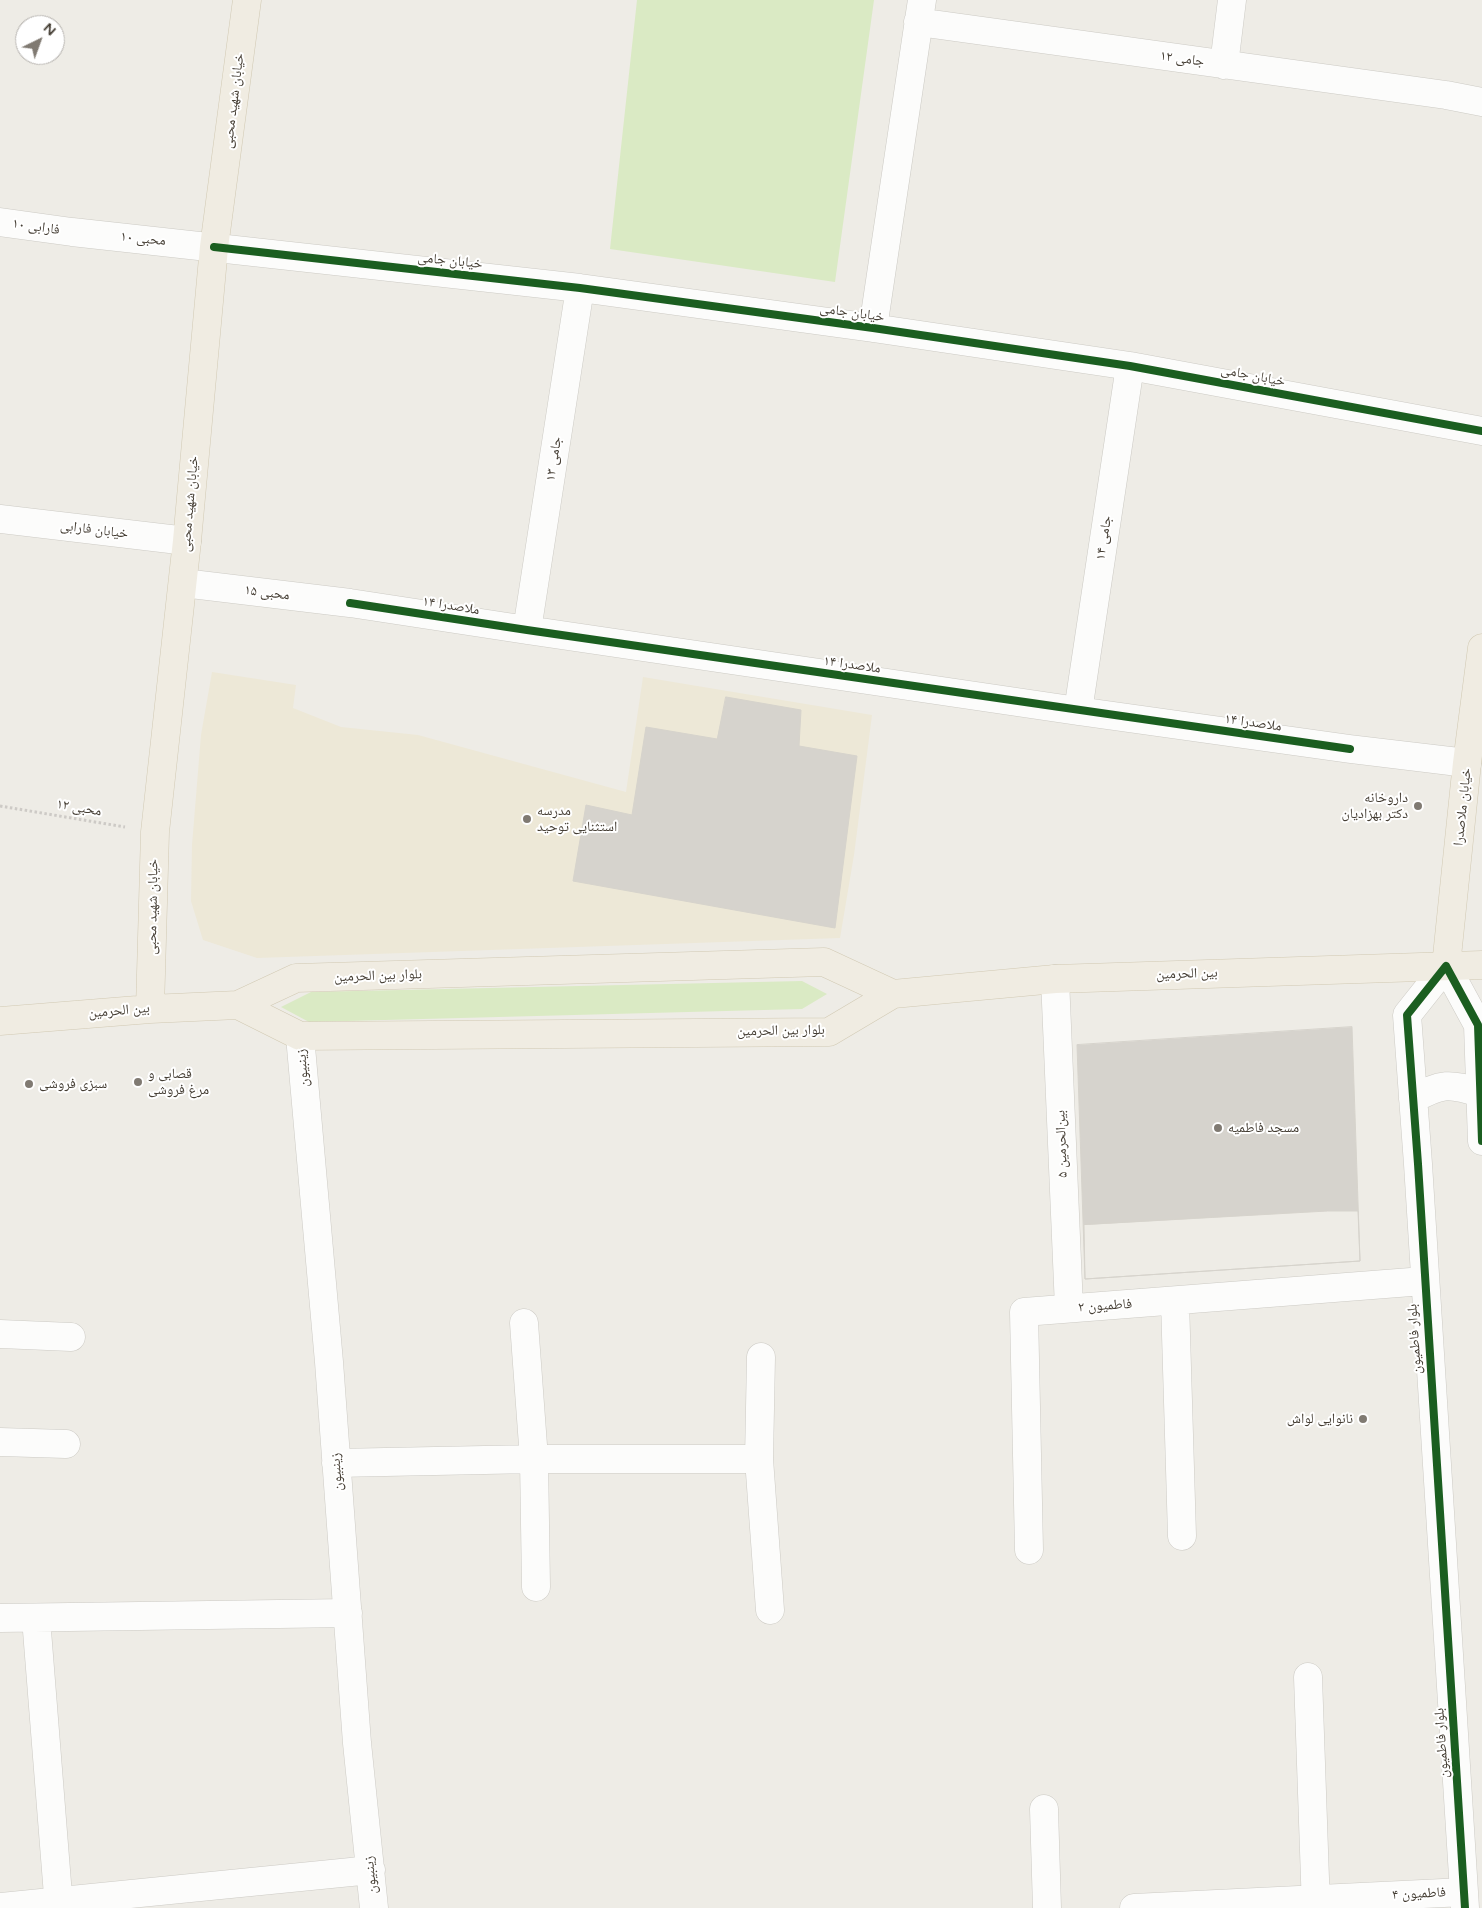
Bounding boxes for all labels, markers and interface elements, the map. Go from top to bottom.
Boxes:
north arrow [15,15,65,65]
text: N [40,19,60,39]
street label: جامی ۱۲ [1159,48,1205,70]
street label: خیابان شهید محبی [220,52,248,150]
street label: فارابی ۱۰ [11,215,61,239]
street label: محبی ۱۰ [119,228,167,250]
street label: خیابان جامی [417,249,483,273]
street label: خیابان جامی [819,300,885,326]
street label: خیابان جامی [1219,362,1287,390]
street label: جامی ۱۳ [542,436,566,482]
street label: خیابان شهید محبی [177,455,203,553]
street label: جامی ۱۴ [1092,515,1116,561]
street label: خیابان فارابی [59,517,129,543]
street label: محبی ۱۵ [243,582,291,604]
street label: ملاصدرا ۱۴ [421,593,481,619]
street label: ملاصدرا ۱۴ [822,653,882,677]
street label: ملاصدرا ۱۴ [1223,711,1283,735]
street label: خیابان ملاصدرا [1451,767,1475,847]
place label: داروخانه دکتر بهزادیان [1342,790,1408,822]
street label: محبی ۱۲ [55,796,103,820]
marker: داروخانه دکتر بهزادیان [1412,800,1424,812]
place label: مدرسه استثنایی توحید [537,803,617,836]
marker: مدرسه استثنایی توحید [521,813,533,825]
street label: خیابان شهید محبی [144,859,162,955]
street label: بین الحرمین [1156,965,1218,983]
street label: بلوار بین الحرمین [334,966,422,986]
street label: بین الحرمین [88,1000,150,1022]
street label: بلوار بین الحرمین [737,1022,825,1040]
street label: زینبیون [293,1048,313,1088]
place label: قصابی و مرغ فروشی [148,1066,209,1098]
place label: سبزی فروشی [39,1076,107,1092]
marker: قصابی و مرغ فروشی [132,1076,144,1088]
marker: سبزی فروشی [23,1078,35,1090]
street label: بین‌الحرمین ۵ [1052,1110,1072,1178]
place label: مسجد فاطمیه [1228,1120,1299,1136]
marker: مسجد فاطمیه [1212,1122,1224,1134]
street label: فاطمیون ۲ [1077,1296,1133,1316]
street label: بلوار فاطمیون [1404,1303,1426,1375]
place label: نانوایی لواش [1287,1411,1353,1427]
marker: نانوایی لواش [1357,1413,1369,1425]
street label: زینبیون [327,1452,347,1492]
street label: بلوار فاطمیون [1431,1707,1453,1779]
street label: زینبیون [361,1855,381,1895]
street label: فاطمیون ۴ [1392,1884,1446,1904]

